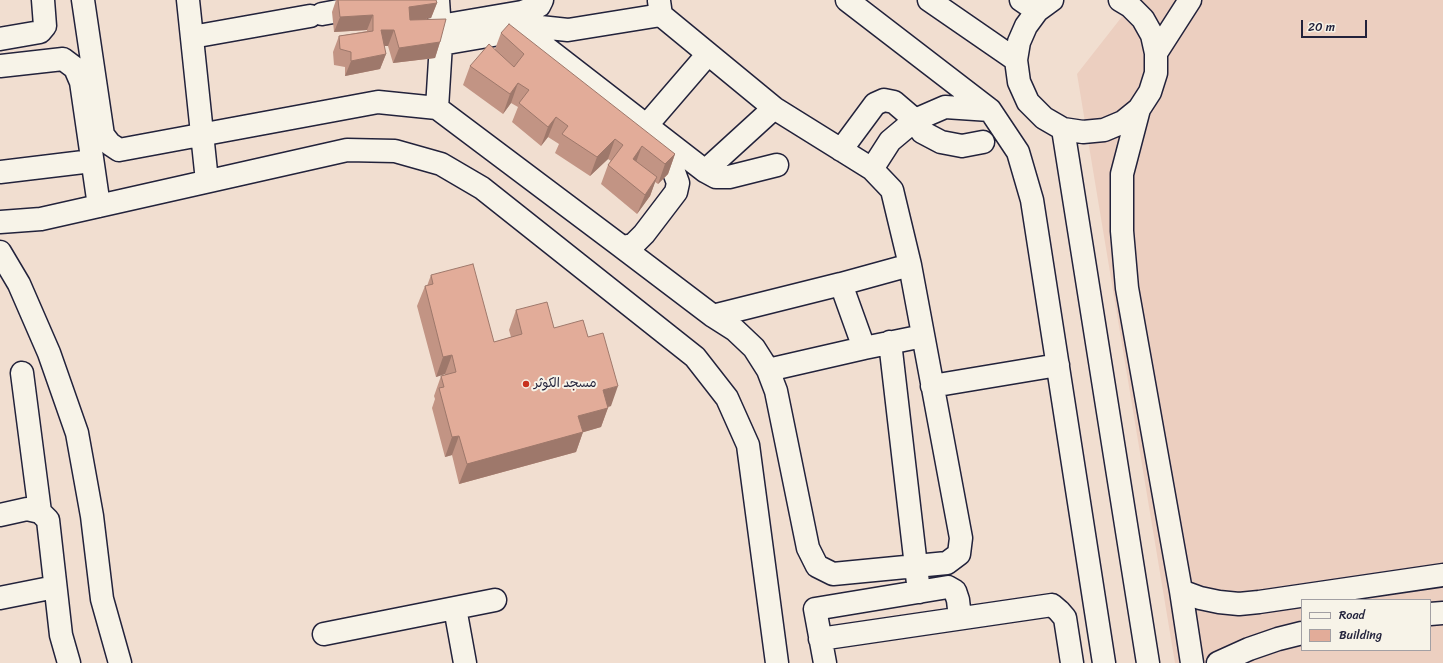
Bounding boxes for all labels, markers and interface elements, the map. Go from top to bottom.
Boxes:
scale bar [1303,12,1369,38]
text: 20 m [1308,16,1335,38]
place label: مسجد الكوثر [534,376,597,392]
marker: مسجد الكوثر [521,379,531,389]
legend [1301,599,1431,651]
text: Road [1339,604,1365,626]
text: Building [1339,624,1382,646]

